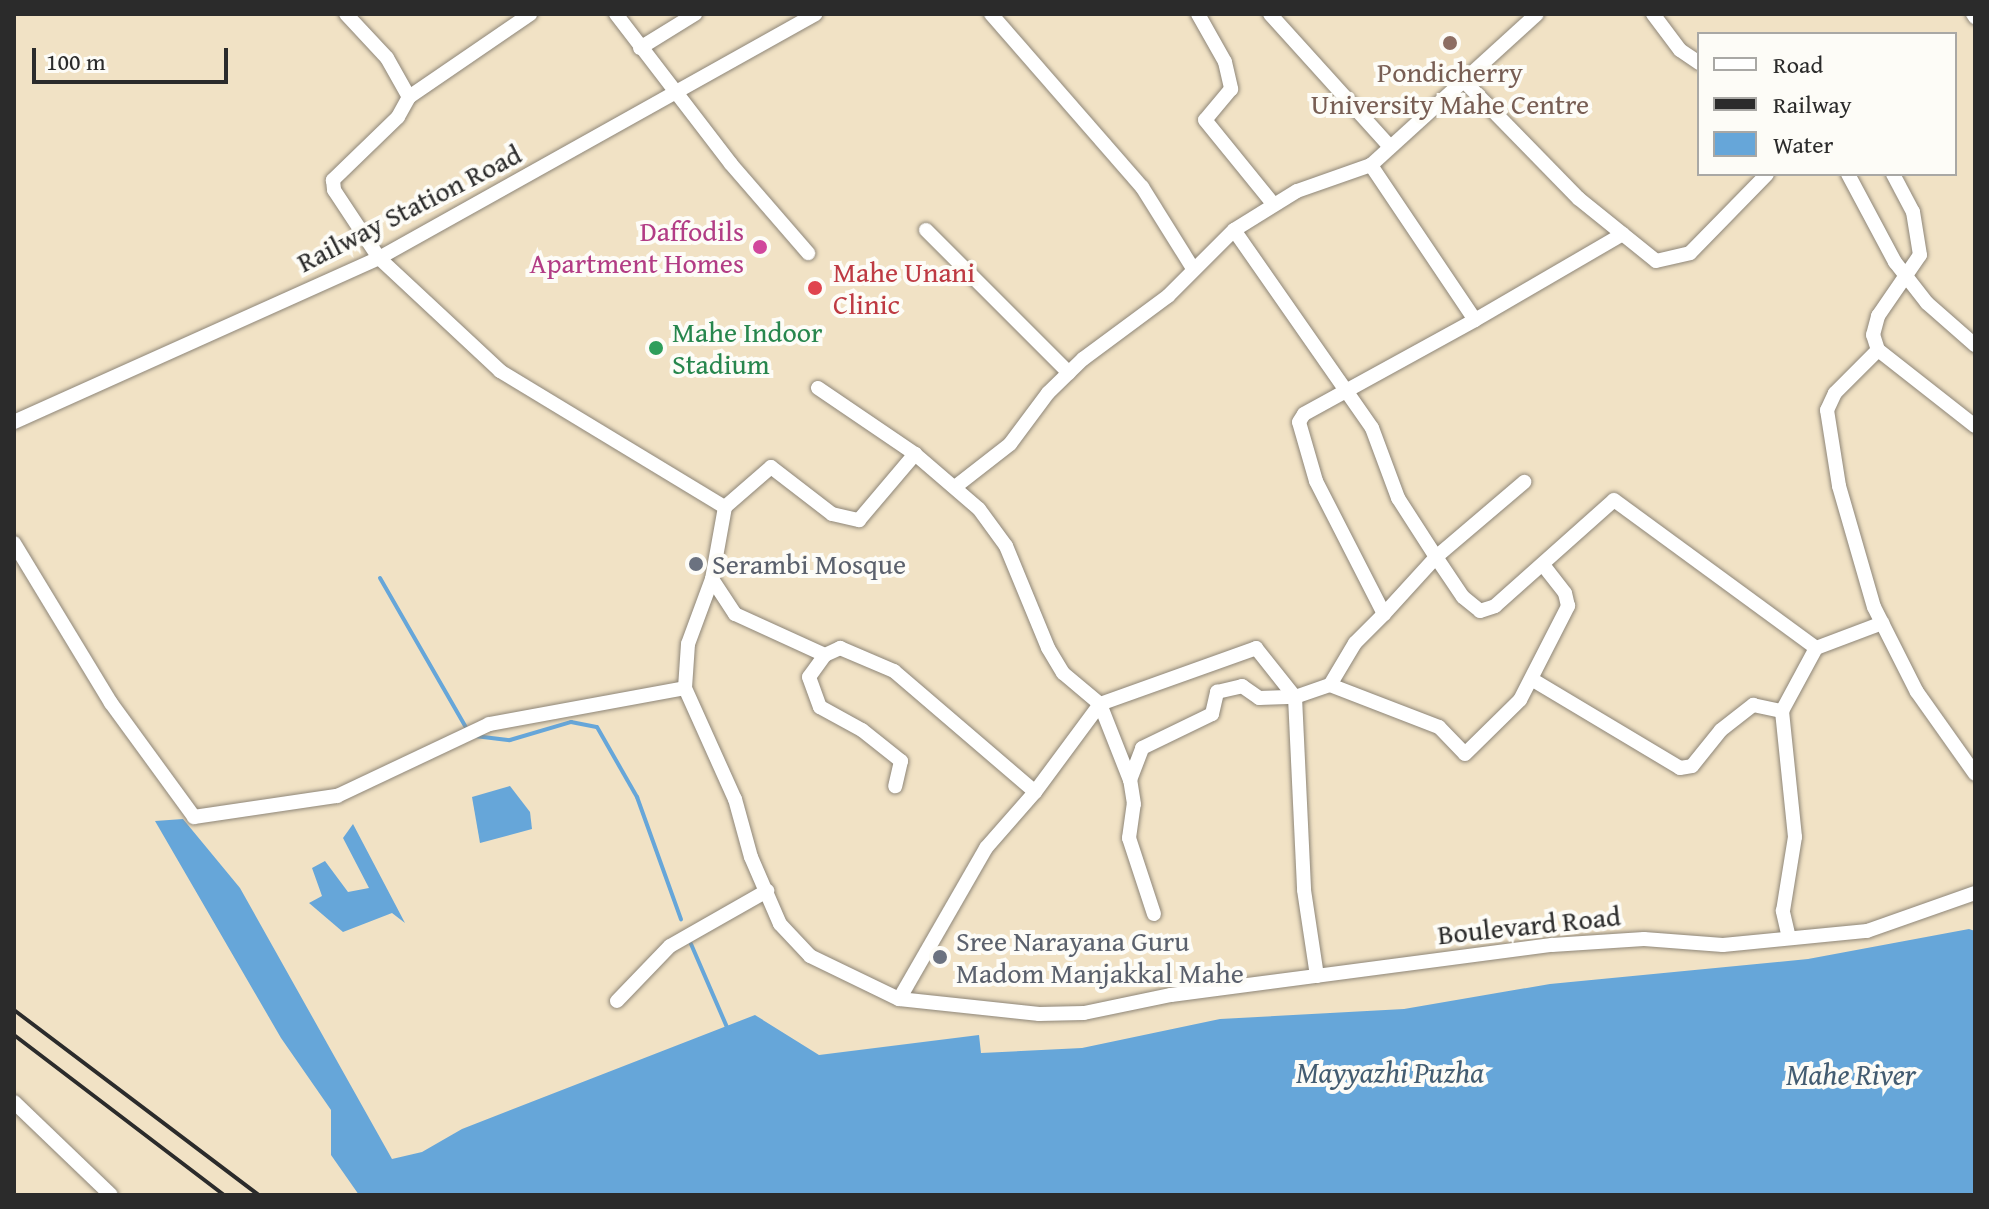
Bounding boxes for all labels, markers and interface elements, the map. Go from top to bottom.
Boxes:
scale bar [36,32,232,82]
legend [1697,32,1957,176]
marker: Pondicherry University Mahe Centre [1441,34,1459,52]
text: 100 m [46,44,106,79]
text: Road [1773,47,1823,82]
place label: Pondicherry University Mahe Centre [1311,55,1589,121]
text: Railway [1773,87,1852,122]
text: Water [1773,127,1833,162]
street label: Railway Station Road [291,137,527,279]
place label: Daffodils Apartment Homes [529,214,744,280]
marker: Daffodils Apartment Homes [751,238,769,256]
place label: Mahe Unani Clinic [833,255,975,321]
marker: Mahe Unani Clinic [804,277,826,299]
place label: Mahe Indoor Stadium [672,315,823,381]
marker: Mahe Indoor Stadium [647,339,665,357]
place label: Serambi Mosque [712,547,906,581]
marker: Serambi Mosque [687,555,705,573]
street label: Boulevard Road [1436,899,1622,951]
place label: Sree Narayana Guru Madom Manjakkal Mahe [956,924,1244,990]
marker: Sree Narayana Guru Madom Manjakkal Mahe [931,948,949,966]
water label: Mayyazhi Puzha [1296,1054,1484,1090]
water label: Mahe River [1786,1056,1916,1092]

